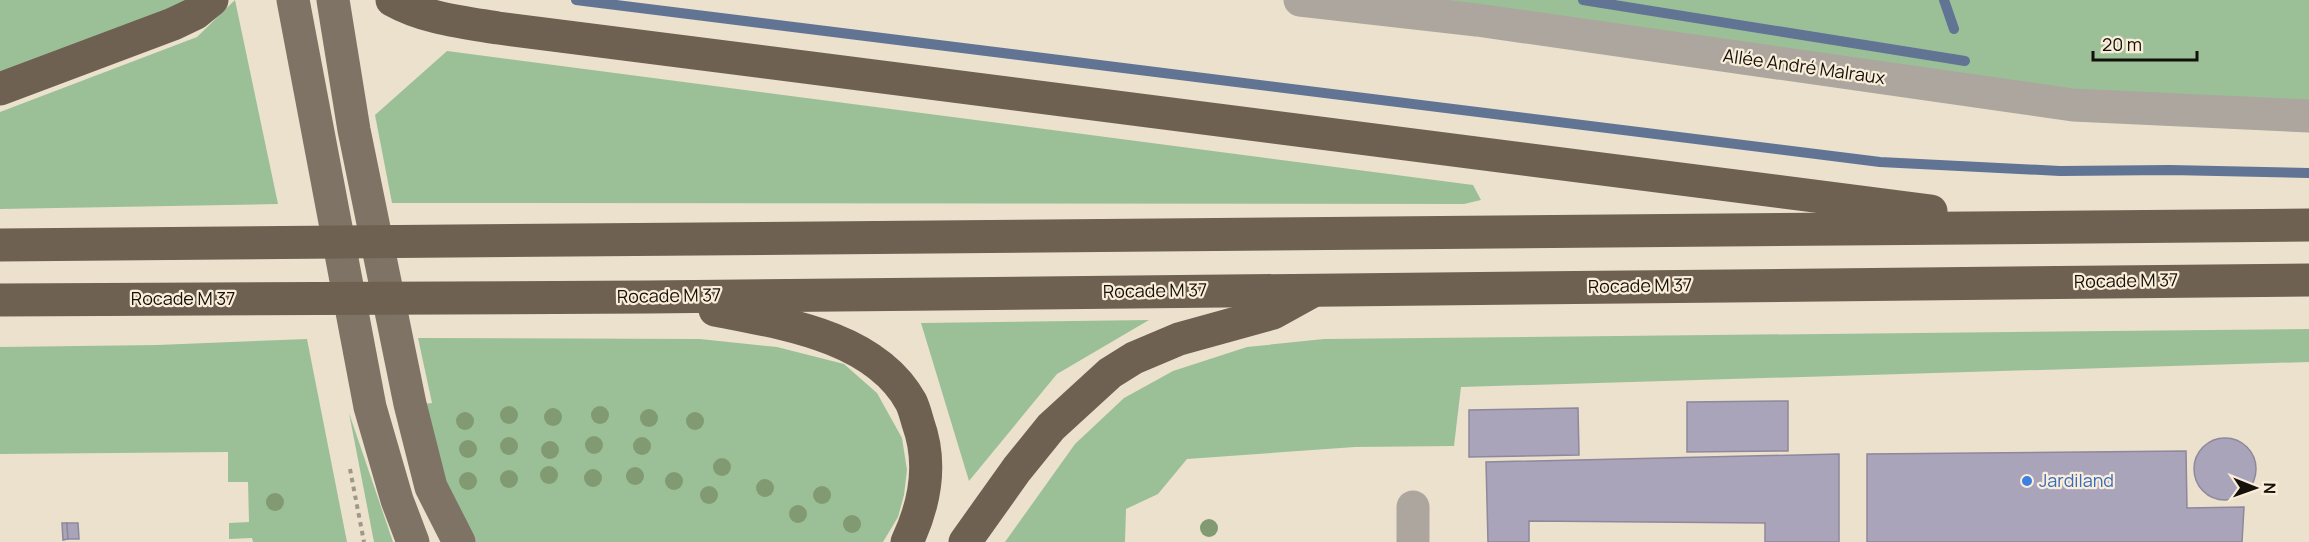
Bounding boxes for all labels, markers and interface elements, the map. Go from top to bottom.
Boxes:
scale bar [2093,24,2196,62]
text: 20 m [2102,32,2142,56]
street label: Allée André Malraux [1722,43,1887,89]
street label: Rocade M 37 [2074,267,2178,293]
street label: Rocade M 37 [1588,272,1692,298]
street label: Rocade M 37 [1103,277,1207,303]
street label: Rocade M 37 [617,282,721,308]
street label: Rocade M 37 [131,286,235,310]
north arrow [2225,458,2285,518]
place label: Jardiland [2039,468,2114,492]
marker: Jardiland [2020,474,2034,488]
text: N [2259,482,2281,494]

